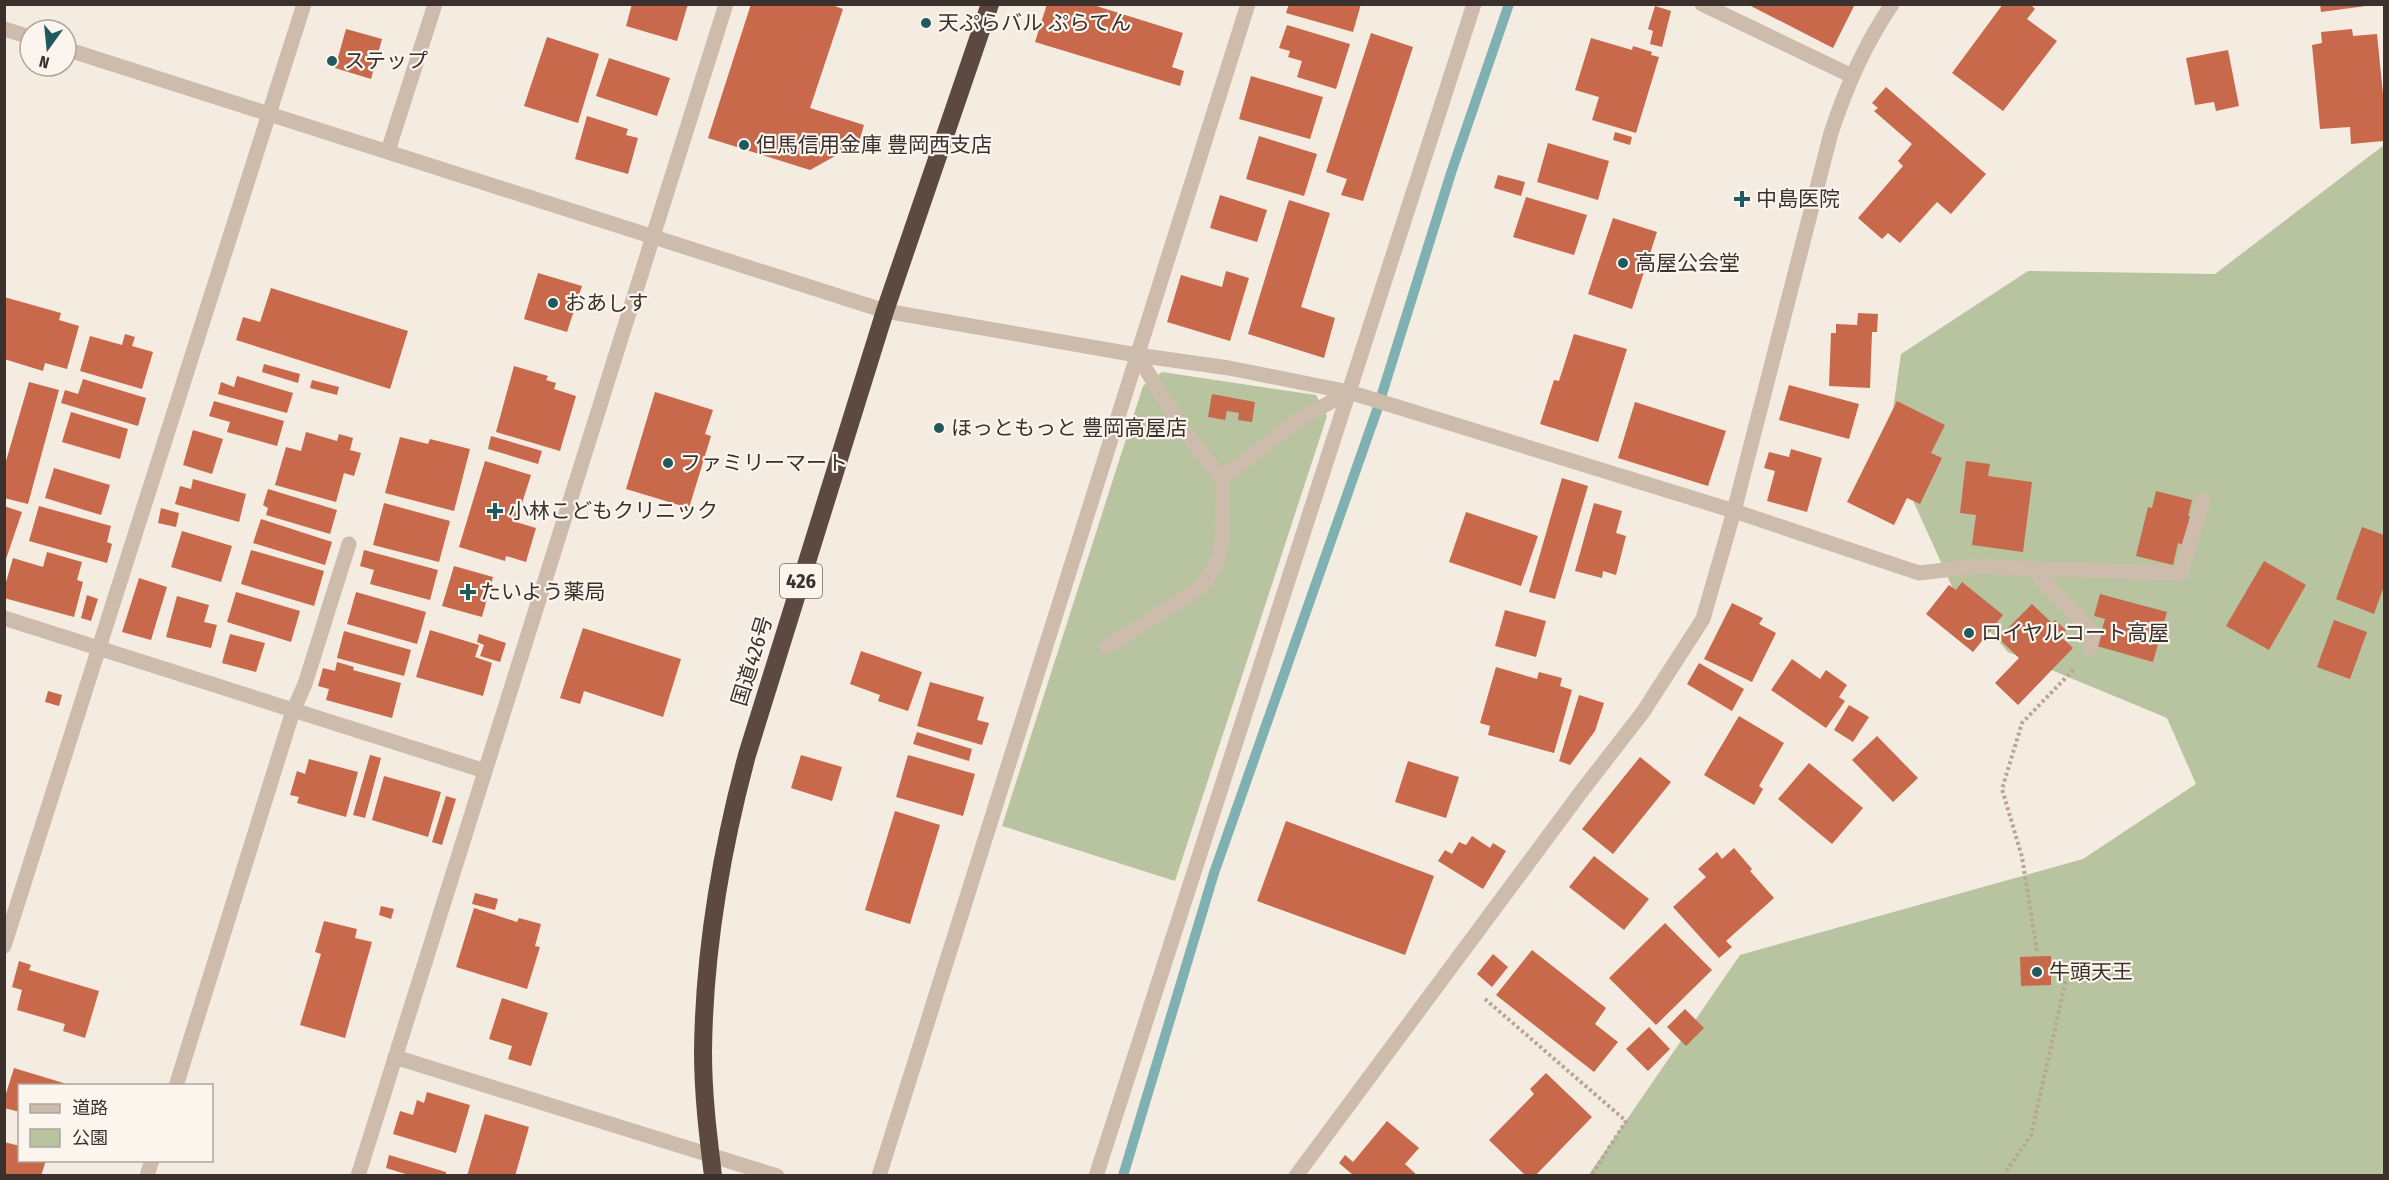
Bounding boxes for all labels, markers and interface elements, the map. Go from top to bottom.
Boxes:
place label: 天ぷらバル ぷらてん [938,10,1131,36]
marker: 天ぷらバル ぷらてん [919,16,933,30]
north arrow [18,18,78,78]
place label: ステップ [344,48,428,74]
text: N [37,52,51,72]
marker: ステップ [325,54,339,68]
place label: 但馬信用金庫 豊岡西支店 [756,132,992,158]
marker: 但馬信用金庫 豊岡西支店 [737,138,751,152]
place label: 中島医院 [1756,186,1840,212]
marker: 中島医院 [1733,190,1751,208]
place label: 高屋公会堂 [1635,250,1740,276]
marker: 高屋公会堂 [1616,256,1630,270]
place label: おあしす [565,290,649,316]
marker: おあしす [546,296,560,310]
place label: ほっともっと 豊岡高屋店 [951,415,1187,441]
marker: ほっともっと 豊岡高屋店 [932,421,946,435]
place label: ファミリーマート [680,450,848,476]
marker: ファミリーマート [661,456,675,470]
place label: 小林こどもクリニック [508,498,718,524]
marker: 小林こどもクリニック [486,502,504,520]
road number: 426 [780,564,822,598]
place label: たいよう薬局 [480,579,606,605]
marker: たいよう薬局 [461,585,475,599]
street label: 国道426号 [726,613,778,709]
place label: ロイヤルコート高屋 [1981,620,2169,646]
marker: ロイヤルコート高屋 [1962,626,1976,640]
place label: 牛頭天王 [2049,959,2133,985]
marker: 牛頭天王 [2030,965,2044,979]
legend [18,1084,213,1162]
text: 道路 [72,1097,108,1119]
text: 公園 [72,1127,108,1149]

